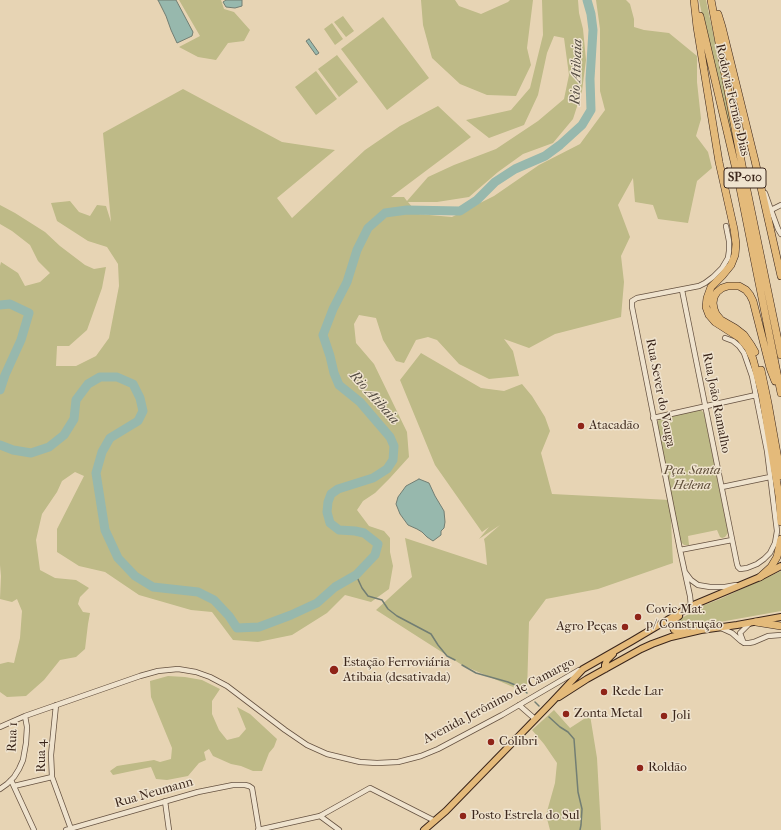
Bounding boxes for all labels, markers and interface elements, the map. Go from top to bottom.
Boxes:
water label: Rio Atibaia [567,39,587,105]
street label: Rodovia Fernão Dias [711,42,753,158]
road number: SP-010 [724,168,766,188]
street label: Rua Sever do Vouga [642,337,678,449]
street label: Rua João Ramalho [699,352,733,454]
water label: Rio Atibaia [346,368,402,428]
place label: Atacadão [589,418,639,434]
marker: Atacadão [576,421,586,431]
park label: Pça. Santa Helena [664,463,720,494]
place label: Covic Mat. p/ Construção [646,602,722,633]
marker: Covic Mat. p/ Construção [633,612,643,622]
place label: Agro Peças [556,619,617,635]
marker: Agro Peças [620,622,630,632]
street label: Avenida Jerônimo de Camargo [421,654,577,748]
place label: Estação Ferroviária Atibaia (desativada) [343,655,450,686]
marker: Estação Ferroviária Atibaia (desativada) [328,664,340,676]
place label: Rede Lar [612,684,663,700]
marker: Rede Lar [599,687,609,697]
place label: Zonta Metal [574,706,643,722]
place label: Joli [672,708,691,724]
marker: Zonta Metal [561,709,571,719]
marker: Joli [659,711,669,721]
street label: Rua 1 [4,722,22,752]
place label: Colibri [499,734,538,750]
marker: Colibri [486,737,496,747]
street label: Rua 4 [34,739,50,773]
place label: Roldão [648,760,687,776]
marker: Roldão [635,763,645,773]
street label: Rua Neumann [113,774,195,812]
place label: Posto Estrela do Sul [471,808,580,824]
marker: Posto Estrela do Sul [458,811,468,821]

